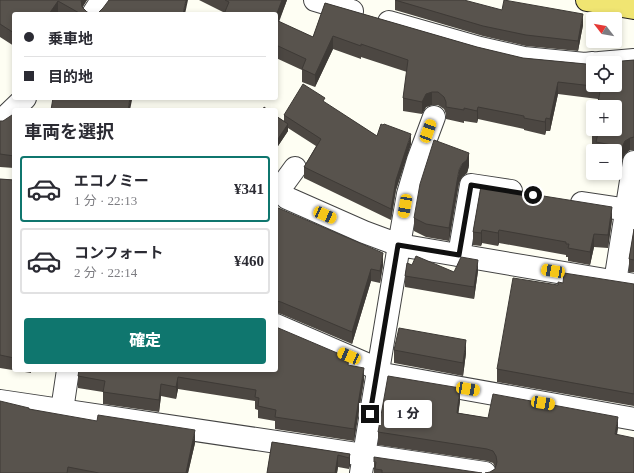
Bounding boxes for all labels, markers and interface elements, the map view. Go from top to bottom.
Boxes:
north arrow [586,12,622,48]
map controls [586,12,622,180]
text: 乗車地 [48,31,93,47]
button: locate [586,56,622,92]
text: 目的地 [48,69,93,85]
button: + [586,100,622,136]
car [418,118,438,144]
text: 車両を選択 [24,122,114,142]
button: − [586,144,622,180]
icon: car [26,171,62,207]
text: エコノミー [74,173,149,189]
text: ¥341 [234,181,264,197]
route start [524,186,542,204]
text: 1 分 · 22:13 [74,193,137,208]
car [397,193,413,219]
car [312,205,338,225]
icon: car [26,243,62,279]
text: コンフォート [74,245,164,261]
text: ¥460 [234,253,264,269]
car [540,263,566,279]
text: 2 分 · 22:14 [74,265,137,280]
button: 確定 [24,318,266,364]
car [336,346,362,366]
car [455,381,481,397]
car [530,395,556,411]
callout: 1 分 [384,400,432,428]
route end [361,405,379,423]
text: 1 分 [397,406,419,421]

